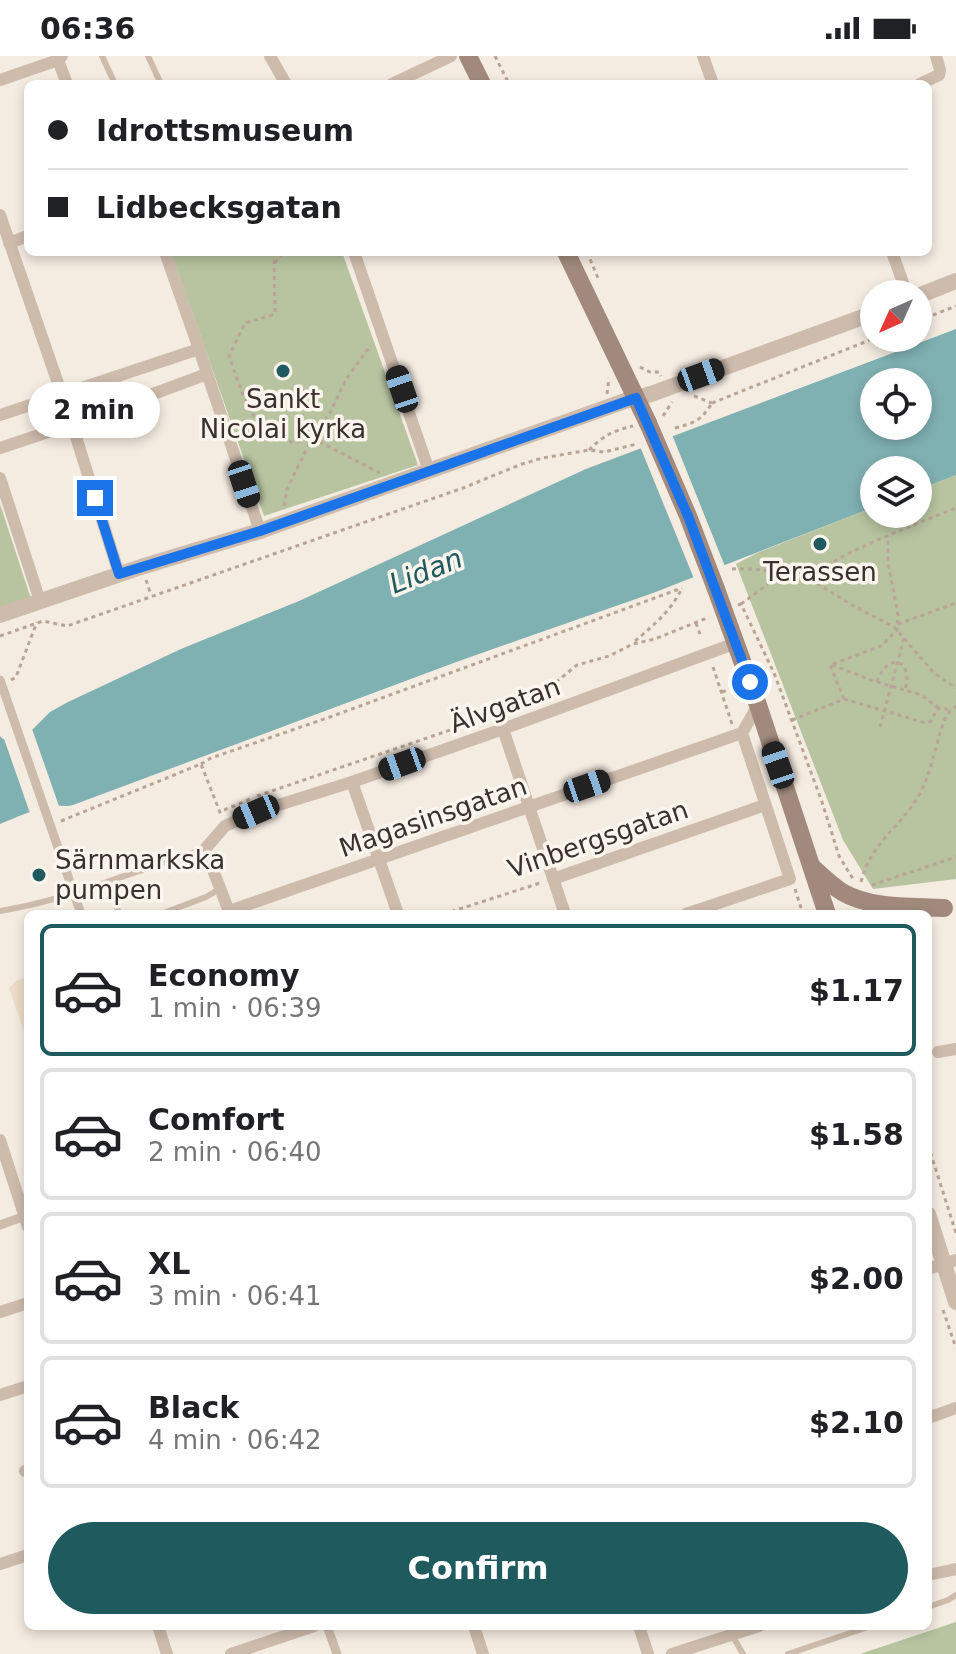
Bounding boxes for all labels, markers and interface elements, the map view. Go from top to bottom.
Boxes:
text: 06:36 [40,11,136,46]
text: Idrottsmuseum [96,113,354,148]
text: Lidbecksgatan [96,190,342,225]
north arrow [860,280,932,352]
map controls [860,280,932,528]
car [674,356,728,394]
marker: Sankt Nicolai kyrka [274,362,292,380]
car [383,362,421,416]
button: locate [860,368,932,440]
callout: 2 min [29,382,161,438]
place label: Sankt Nicolai kyrka [200,384,366,444]
text: 2 min [53,395,135,425]
button: layers [860,456,932,528]
car [225,457,263,511]
route end [77,480,113,516]
marker: Terassen [811,535,829,553]
water label: Lidan [385,541,467,601]
place label: Terassen [762,557,877,587]
route start [732,664,768,700]
street label: Älvgatan [445,670,564,739]
car [759,738,797,792]
car [375,745,429,783]
car [560,767,614,805]
street label: Magasinsgatan [335,771,531,863]
car [229,792,283,832]
street label: Vinbergsgatan [504,794,692,884]
place label: Särnmarkska pumpen [55,845,225,905]
marker: Särnmarkska pumpen [30,866,48,884]
icon: car [52,954,124,1026]
text: Economy [148,958,300,993]
text: $1.17 [809,973,904,1008]
text: 1 min · 06:39 [148,993,322,1023]
icon: car [52,1098,124,1170]
text: Comfort [148,1102,285,1137]
text: $1.58 [809,1117,904,1152]
text: 2 min · 06:40 [148,1137,322,1167]
icon: car [52,1242,124,1314]
text: XL [148,1246,190,1281]
text: $2.00 [809,1261,904,1296]
text: 3 min · 06:41 [148,1281,322,1311]
icon: car [52,1386,124,1458]
text: Black [148,1390,239,1425]
text: $2.10 [809,1405,904,1440]
text: 4 min · 06:42 [148,1425,322,1455]
button: Confirm [48,1522,908,1614]

